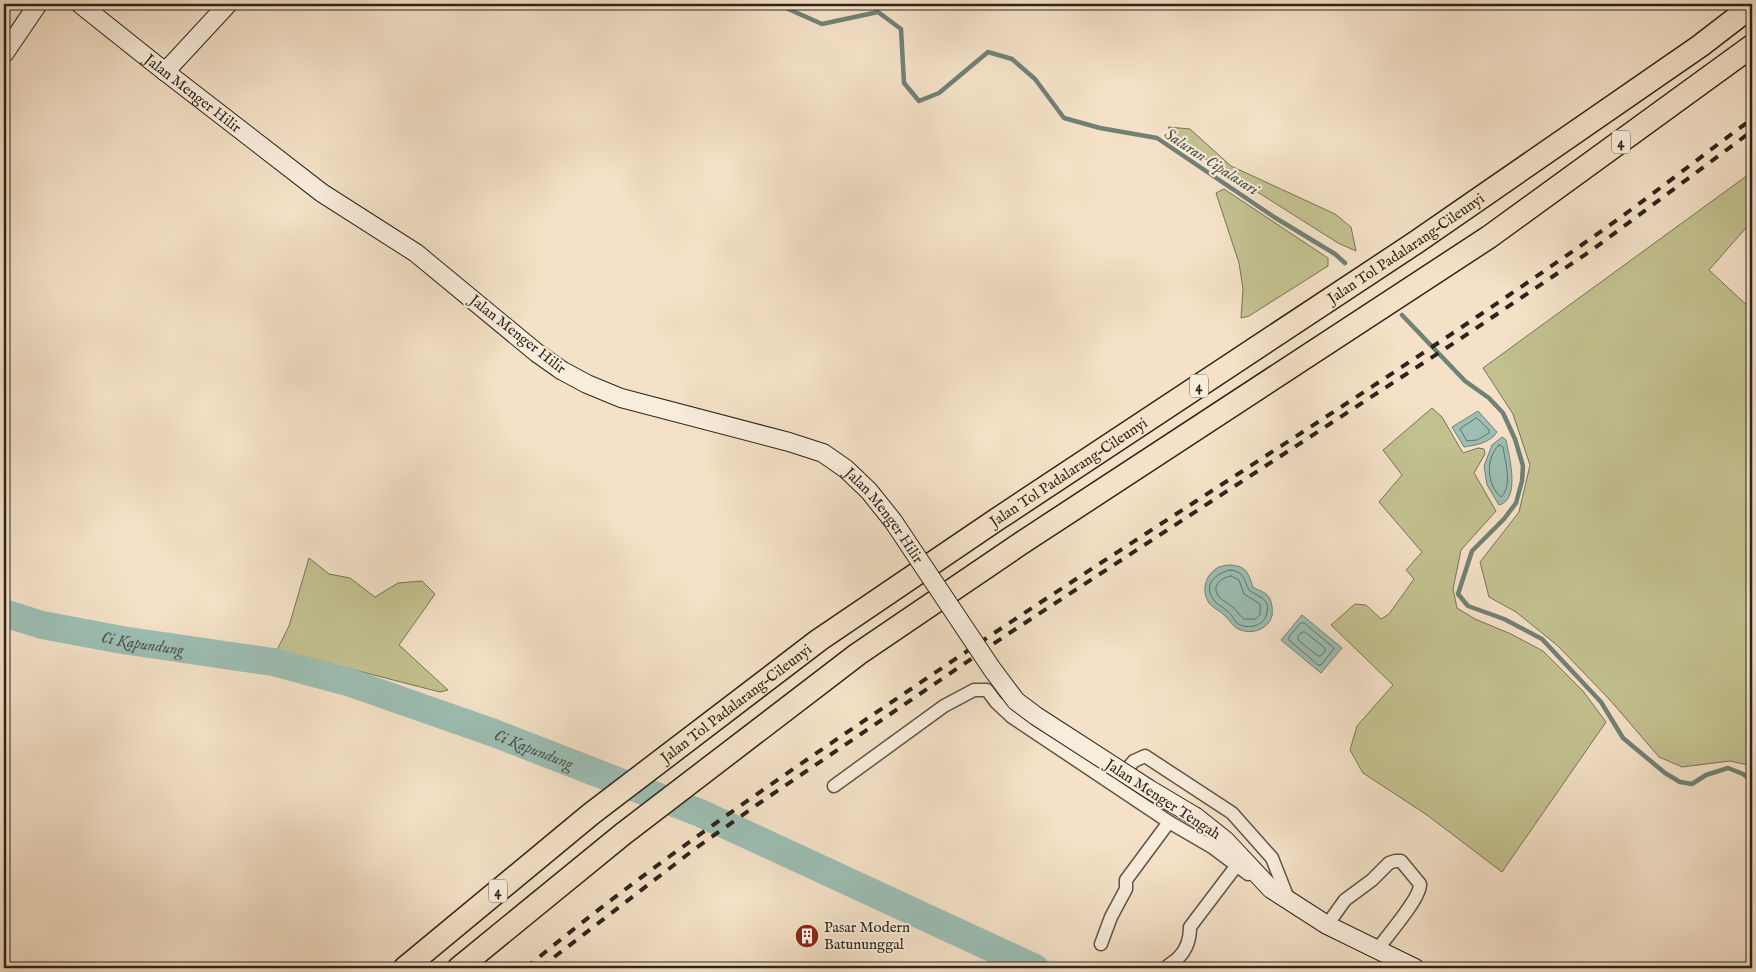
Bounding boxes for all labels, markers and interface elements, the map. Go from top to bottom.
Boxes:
street label: Jalan Menger Hilir [139,49,245,137]
water label: Saluran Cipalasari [1160,125,1263,201]
road number: 4 [1612,130,1630,154]
street label: Jalan Tol Padalarang–Cileunyi [1322,189,1488,309]
street label: Jalan Menger Hilir [464,290,570,378]
road number: 4 [1190,374,1208,398]
street label: Jalan Tol Padalarang–Cileunyi [985,414,1151,533]
street label: Jalan Menger Hilir [839,462,928,567]
water label: Ci Kapundung [99,628,186,661]
street label: Jalan Tol Padalarang–Cileunyi [655,640,816,769]
water label: Ci Kapundung [491,726,576,775]
street label: Jalan Menger Tengah [1100,754,1224,844]
road number: 4 [489,879,507,902]
place label: Pasar Modern Batununggal [824,918,910,954]
building icon: Pasar Modern Batununggal [794,923,820,949]

